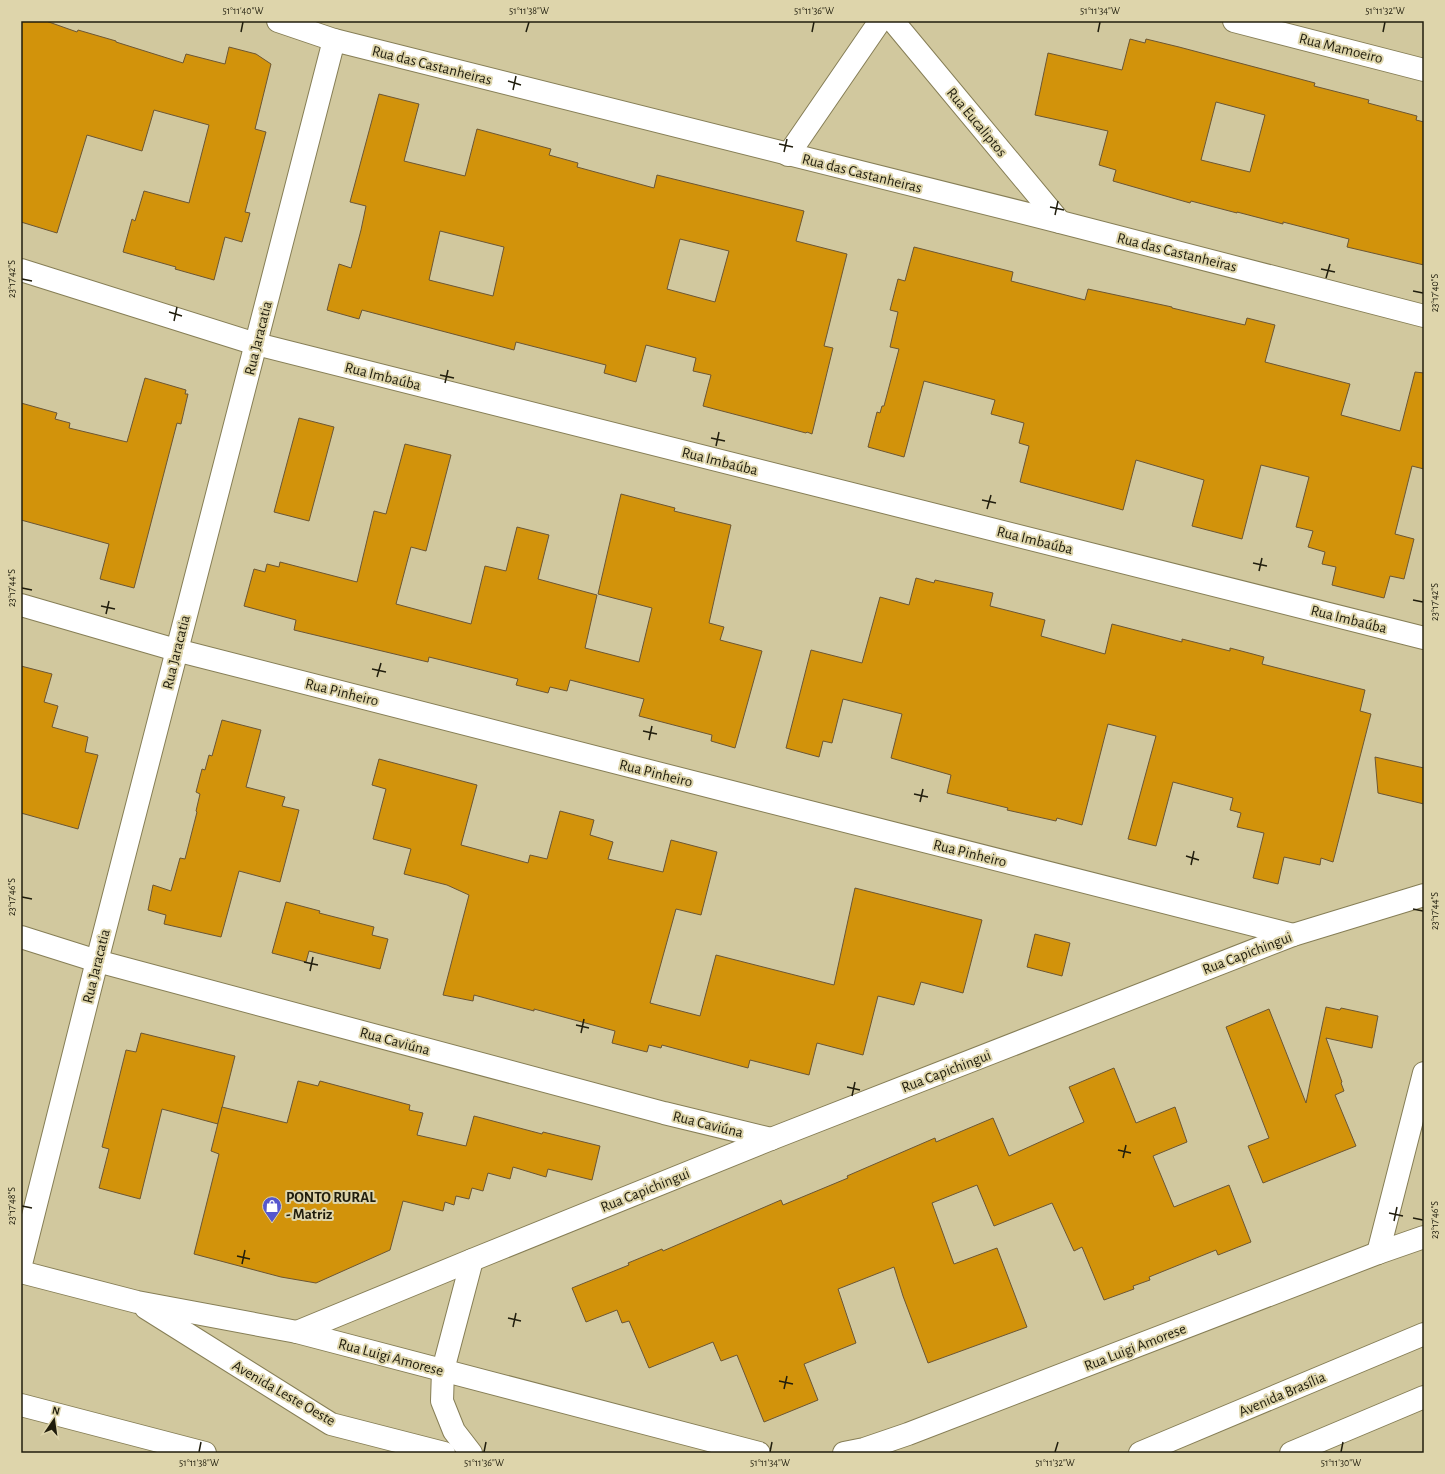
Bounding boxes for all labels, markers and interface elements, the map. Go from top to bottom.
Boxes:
text: 51°11'40"W [222,6,264,16]
text: 51°11'38"W [509,6,549,16]
text: 51°11'36"W [794,6,834,16]
text: 51°11'34"W [1080,6,1120,16]
text: 51°11'32"W [1365,6,1405,16]
street label: Rua Mamoeiro [1298,31,1384,66]
street label: Rua das Castanheiras [370,43,493,88]
street label: Rua Eucaliptos [944,85,1010,160]
street label: Rua das Castanheiras [800,151,923,196]
street label: Rua das Castanheiras [1115,230,1238,275]
text: 23°17'42"S [7,260,17,298]
text: 23°17'40"S [1430,273,1440,312]
street label: Rua Jaracatia [242,300,275,377]
street label: Rua Imbaúba [343,360,423,393]
street label: Rua Imbaúba [680,445,760,478]
street label: Rua Imbaúba [995,524,1075,557]
text: 23°17'44"S [7,569,17,607]
text: 23°17'42"S [1430,583,1440,621]
street label: Rua Imbaúba [1309,603,1389,636]
street label: Rua Jaracatia [160,614,193,691]
street label: Rua Pinheiro [304,676,380,709]
street label: Rua Pinheiro [618,757,694,790]
street label: Rua Pinheiro [932,837,1008,870]
text: 23°17'46"S [7,878,17,916]
text: 23°17'44"S [1430,892,1440,930]
street label: Rua Jaracatia [80,928,113,1005]
street label: Rua Capichingui [1200,930,1294,977]
street label: Rua Caviúna [358,1025,432,1058]
street label: Rua Capichingui [899,1048,993,1095]
street label: Rua Caviúna [671,1109,745,1140]
street label: Rua Capichingui [599,1166,692,1215]
text: 23°17'48"S [7,1187,17,1225]
place label: PONTO RURAL - Matriz [286,1190,376,1222]
shop icon: PONTO RURAL - Matriz [261,1195,283,1223]
text: 23°17'46"S [1430,1201,1440,1239]
street label: Rua Luigi Amorese [1082,1321,1188,1374]
street label: Rua Luigi Amorese [337,1336,445,1379]
street label: Avenida Leste Oeste [230,1358,338,1429]
street label: Avenida Brasília [1236,1369,1328,1420]
north arrow [34,1400,74,1440]
text: N [51,1405,61,1417]
text: 51°11'38"W [179,1458,219,1468]
text: 51°11'36"W [464,1458,504,1468]
text: 51°11'34"W [750,1458,790,1468]
text: 51°11'32"W [1035,1458,1075,1468]
text: 51°11'30"W [1321,1458,1361,1468]

